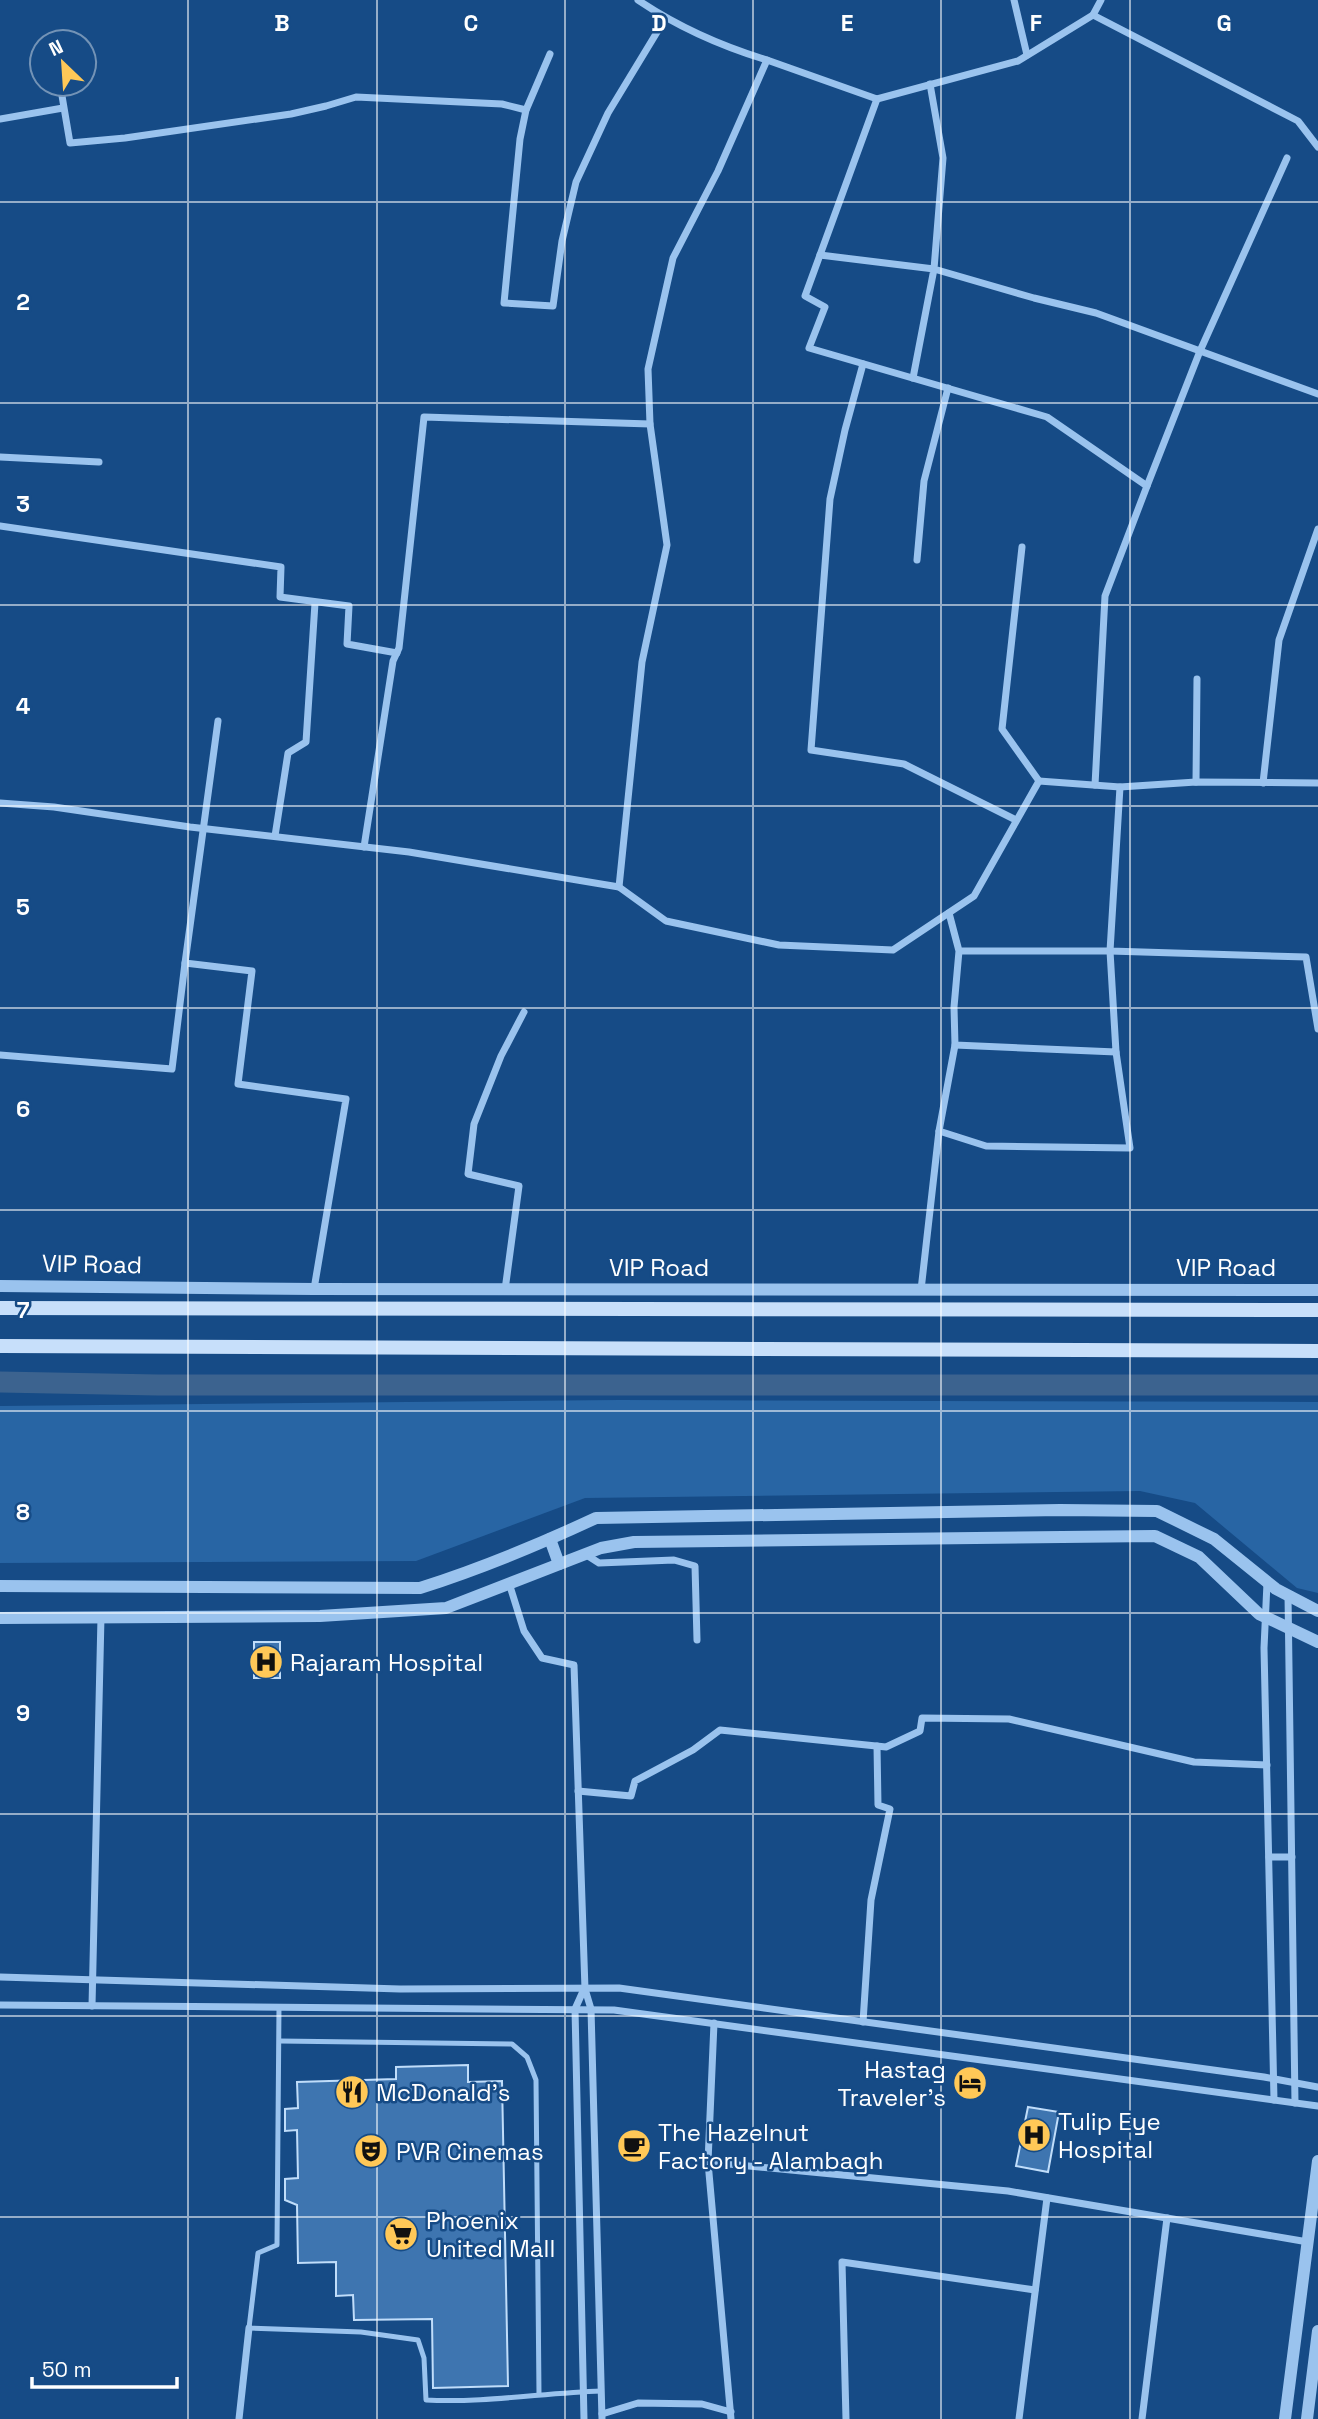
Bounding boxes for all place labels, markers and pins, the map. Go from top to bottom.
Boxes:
hospital icon: Rajaram Hospital [247,1643,285,1681]
place label: Rajaram Hospital [290,1647,483,1678]
place label: Hastag Traveler's [838,2054,946,2113]
hotel icon: Hastag Traveler's [951,2064,989,2102]
restaurant icon: McDonald's [333,2073,371,2111]
place label: McDonald's [376,2077,510,2108]
place label: Tulip Eye Hospital [1058,2106,1161,2165]
hospital icon: Tulip Eye Hospital [1015,2116,1053,2154]
place label: The Hazelnut Factory - Alambagh [658,2117,883,2176]
cafe icon: The Hazelnut Factory - Alambagh [615,2127,653,2165]
theatre icon: PVR Cinemas [352,2132,390,2170]
place label: PVR Cinemas [396,2136,544,2167]
place label: Phoenix United Mall [426,2205,555,2264]
supermarket icon: Phoenix United Mall [382,2215,420,2253]

